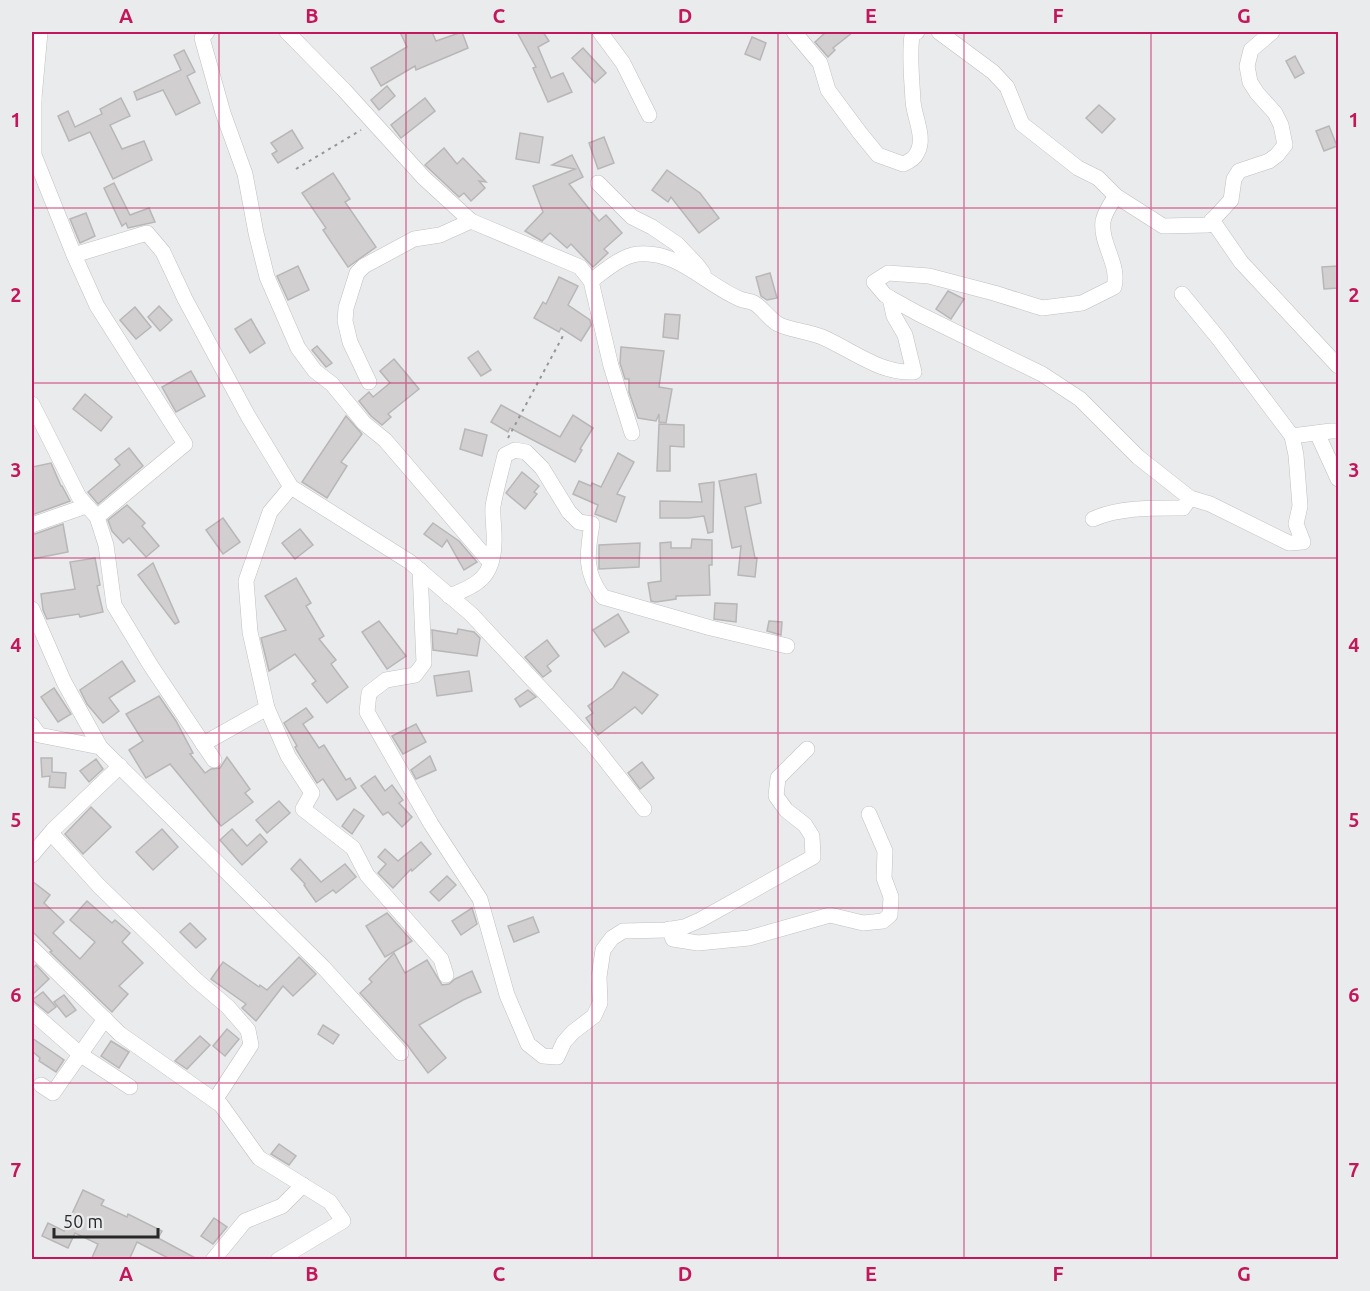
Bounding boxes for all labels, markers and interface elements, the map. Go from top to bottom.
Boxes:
text: A [119,4,133,27]
text: B [305,4,319,27]
text: C [493,4,506,27]
text: D [678,4,692,27]
text: E [865,4,877,27]
text: F [1052,4,1064,27]
text: G [1237,4,1251,27]
text: 1 [10,108,22,131]
text: 1 [1348,108,1360,131]
text: 2 [10,283,22,306]
text: 2 [1348,283,1360,306]
text: 3 [10,458,22,481]
text: 3 [1348,458,1360,481]
text: 4 [10,633,22,656]
text: 4 [1348,633,1360,656]
text: 5 [10,808,22,831]
text: 5 [1348,808,1360,831]
text: 6 [10,983,22,1006]
text: 6 [1348,983,1360,1006]
text: 7 [10,1158,22,1181]
text: 7 [1348,1158,1360,1181]
scale bar [54,1201,158,1239]
text: 50 m [63,1211,103,1231]
text: A [119,1262,133,1285]
text: B [305,1262,319,1285]
text: C [493,1262,506,1285]
text: D [678,1262,692,1285]
text: E [865,1262,877,1285]
text: F [1052,1262,1064,1285]
text: G [1237,1262,1251,1285]

